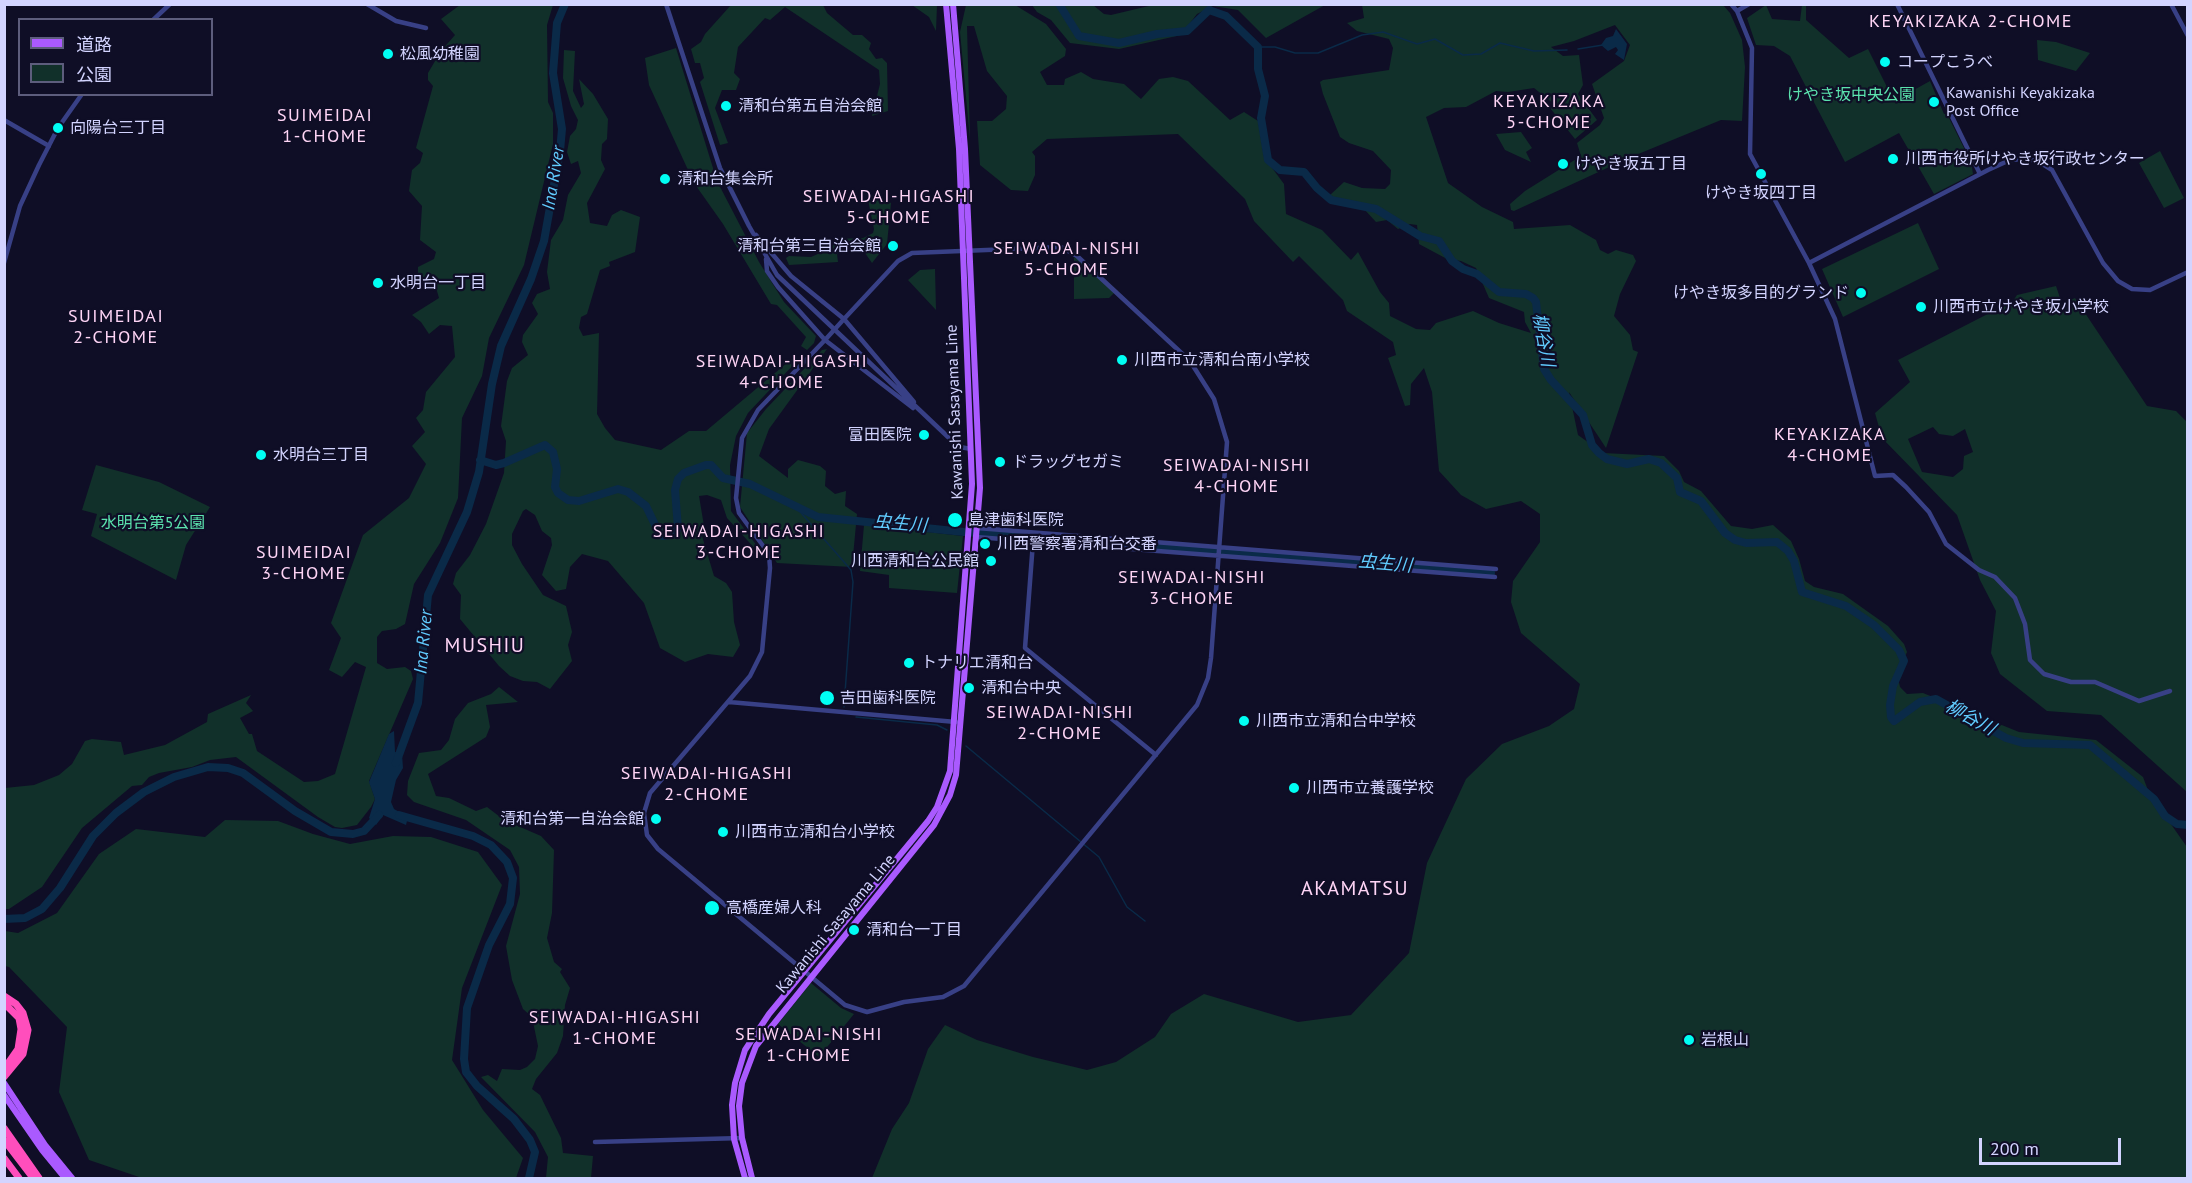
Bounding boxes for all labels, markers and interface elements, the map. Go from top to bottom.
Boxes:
district label: KEYAKIZAKA 2-CHOME [1869,11,2073,33]
legend [18,18,213,96]
text: 道路 [76,33,112,56]
place label: 松風幼稚園 [400,44,480,64]
marker: 松風幼稚園 [381,47,395,61]
place label: コープこうべ [1897,52,1993,72]
marker: コープこうべ [1878,55,1892,69]
text: 公園 [76,63,112,86]
place label: Kawanishi Keyakizaka Post Office [1946,83,2095,121]
park label: けやき坂中央公園 [1787,85,1915,105]
district label: KEYAKIZAKA 5-CHOME [1493,91,1605,134]
marker: Kawanishi Keyakizaka Post Office [1927,95,1941,109]
place label: 清和台第五自治会館 [738,96,882,116]
marker: 清和台第五自治会館 [719,99,733,113]
district label: SUIMEIDAI 1-CHOME [277,105,373,148]
place label: 向陽台三丁目 [70,118,166,138]
marker: 向陽台三丁目 [51,121,65,135]
water label: Ina River [538,144,570,212]
place label: 川西市役所けやき坂行政センター [1905,149,2145,169]
marker: 川西市役所けやき坂行政センター [1886,152,1900,166]
place label: けやき坂五丁目 [1575,154,1687,174]
marker: けやき坂五丁目 [1556,157,1570,171]
marker: けやき坂四丁目 [1754,167,1768,181]
place label: 清和台集会所 [677,169,773,189]
marker: 清和台集会所 [658,172,672,186]
place label: けやき坂四丁目 [1705,183,1817,203]
district label: SEIWADAI-HIGASHI 5-CHOME [803,186,975,228]
place label: 清和台第三自治会館 [737,236,881,256]
district label: SEIWADAI-NISHI 5-CHOME [993,238,1141,280]
marker: 清和台第三自治会館 [886,239,900,253]
place label: 水明台一丁目 [390,273,486,293]
marker: 水明台一丁目 [371,276,385,290]
place label: けやき坂多目的グランド [1673,283,1849,303]
marker: けやき坂多目的グランド [1854,286,1868,300]
place label: 川西市立けやき坂小学校 [1933,297,2109,317]
marker: 川西市立けやき坂小学校 [1914,300,1928,314]
district label: SUIMEIDAI 2-CHOME [68,306,164,348]
water label: 柳谷川 [1528,312,1558,368]
street label: Kawanishi Sasayama Line [942,324,968,500]
place label: 川西市立清和台南小学校 [1134,350,1310,370]
district label: SEIWADAI-HIGASHI 4-CHOME [696,351,868,394]
marker: 川西市立清和台南小学校 [1115,353,1129,367]
district label: KEYAKIZAKA 4-CHOME [1774,424,1886,466]
place label: 富田医院 [848,425,912,445]
marker: 富田医院 [917,428,931,442]
place label: 水明台三丁目 [273,445,369,465]
marker: 水明台三丁目 [254,448,268,462]
place label: ドラッグセガミ [1012,452,1124,472]
marker: ドラッグセガミ [993,455,1007,469]
district label: SEIWADAI-NISHI 4-CHOME [1163,455,1311,498]
place label: 島津歯科医院 [968,510,1064,530]
water label: 虫生川 [872,511,928,537]
marker: 島津歯科医院 [946,511,964,529]
park label: 水明台第5公園 [101,513,205,533]
district label: SEIWADAI-HIGASHI 3-CHOME [653,521,825,564]
place label: 川西警察署清和台交番 [997,534,1157,554]
marker: 川西警察署清和台交番 [978,537,992,551]
district label: SUIMEIDAI 3-CHOME [256,542,352,584]
place label: 川西清和台公民館 [851,551,979,571]
water label: 虫生川 [1357,551,1413,577]
marker: 川西清和台公民館 [984,554,998,568]
district label: SEIWADAI-NISHI 3-CHOME [1118,567,1266,610]
water label: Ina River [410,609,438,675]
district label: MUSHIU [445,634,525,658]
place label: トナリエ清和台 [921,653,1033,673]
marker: トナリエ清和台 [902,656,916,670]
place label: 清和台中央 [981,678,1061,698]
marker: 清和台中央 [962,681,976,695]
place label: 吉田歯科医院 [840,688,936,708]
marker: 吉田歯科医院 [818,689,836,707]
water label: 柳谷川 [1941,695,1999,741]
district label: SEIWADAI-NISHI 2-CHOME [986,702,1134,744]
place label: 川西市立清和台中学校 [1256,711,1416,731]
marker: 川西市立清和台中学校 [1237,714,1251,728]
district label: SEIWADAI-HIGASHI 2-CHOME [621,763,793,806]
place label: 川西市立養護学校 [1306,778,1434,798]
marker: 川西市立養護学校 [1287,781,1301,795]
place label: 清和台第一自治会館 [500,809,644,829]
marker: 清和台第一自治会館 [649,812,663,826]
place label: 川西市立清和台小学校 [735,822,895,842]
marker: 川西市立清和台小学校 [716,825,730,839]
street label: Kawanishi Sasayama Line [772,851,900,997]
district label: AKAMATSU [1301,877,1409,901]
place label: 高橋産婦人科 [726,898,822,918]
marker: 高橋産婦人科 [703,899,721,917]
place label: 清和台一丁目 [866,920,962,940]
marker: 清和台一丁目 [847,923,861,937]
district label: SEIWADAI-HIGASHI 1-CHOME [529,1007,701,1050]
district label: SEIWADAI-NISHI 1-CHOME [735,1024,883,1066]
place label: 岩根山 [1701,1030,1749,1050]
marker: 岩根山 [1682,1033,1696,1047]
scale bar [1982,1126,2124,1164]
text: 200 m [1990,1137,2039,1160]

